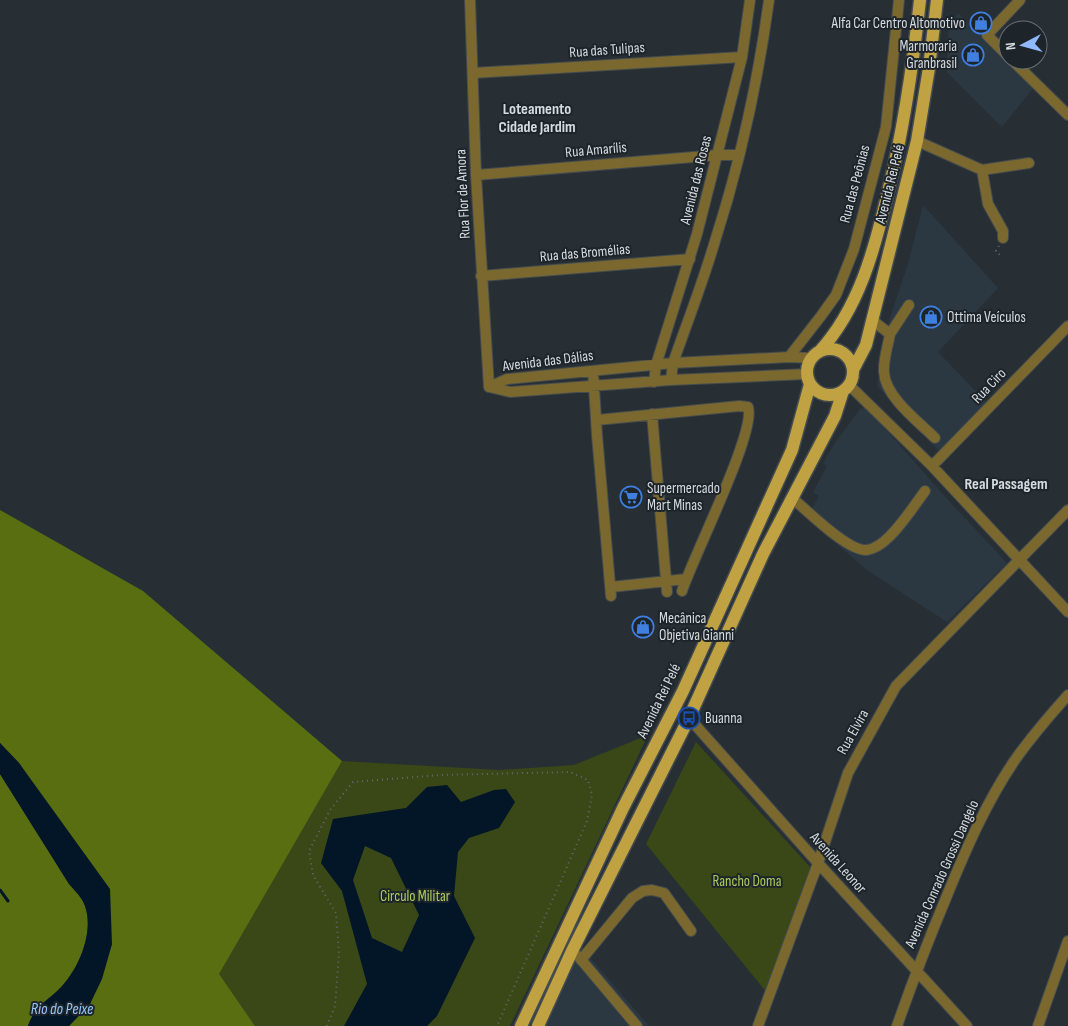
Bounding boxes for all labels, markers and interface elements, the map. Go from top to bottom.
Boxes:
shop icon: Alfa Car Centro Altomotivo [969,11,993,35]
place label: Alfa Car Centro Altomotivo [831,14,965,33]
north arrow [998,20,1048,70]
place label: Marmoraria Granbrasil [899,37,957,73]
street label: Rua das Tulipas [569,38,645,62]
text: N [1002,42,1019,51]
shop icon: Marmoraria Granbrasil [961,43,985,67]
district label: Loteamento Cidade Jardim [498,100,576,137]
street label: Avenida das Rosas [676,134,716,227]
street label: Rua Amarílis [564,138,628,162]
street label: Rua das Peônias [835,143,875,225]
street label: Avenida Rei Pelé [871,143,909,226]
street label: Rua Flor de Amora [451,148,475,239]
street label: Rua das Bromélias [539,240,631,266]
shop icon: Ottima Veículos [919,305,943,329]
place label: Ottima Veículos [947,308,1026,327]
street label: Avenida das Dálias [500,346,595,376]
street label: Rua Ciro [968,364,1010,408]
district label: Real Passagem [964,475,1048,494]
place label: Supermercado Mart Minas [647,479,720,515]
supermarket icon: Supermercado Mart Minas [619,485,643,509]
place label: Mecânica Objetiva Gianni [659,609,734,645]
shop icon: Mecânica Objetiva Gianni [631,615,655,639]
street label: Avenida Rei Pelé [632,661,685,742]
bus stop icon: Buanna [677,706,701,730]
street label: Rua Elvira [833,706,873,758]
place label: Buanna [705,709,743,728]
street label: Avenida Conrado Grossi Dangelo [900,797,983,952]
street label: Avenida Leonor [805,828,871,898]
park label: Rancho Doma [713,872,782,891]
park label: Circulo Militar [380,887,451,906]
water label: Rio do Peixe [31,1000,93,1019]

